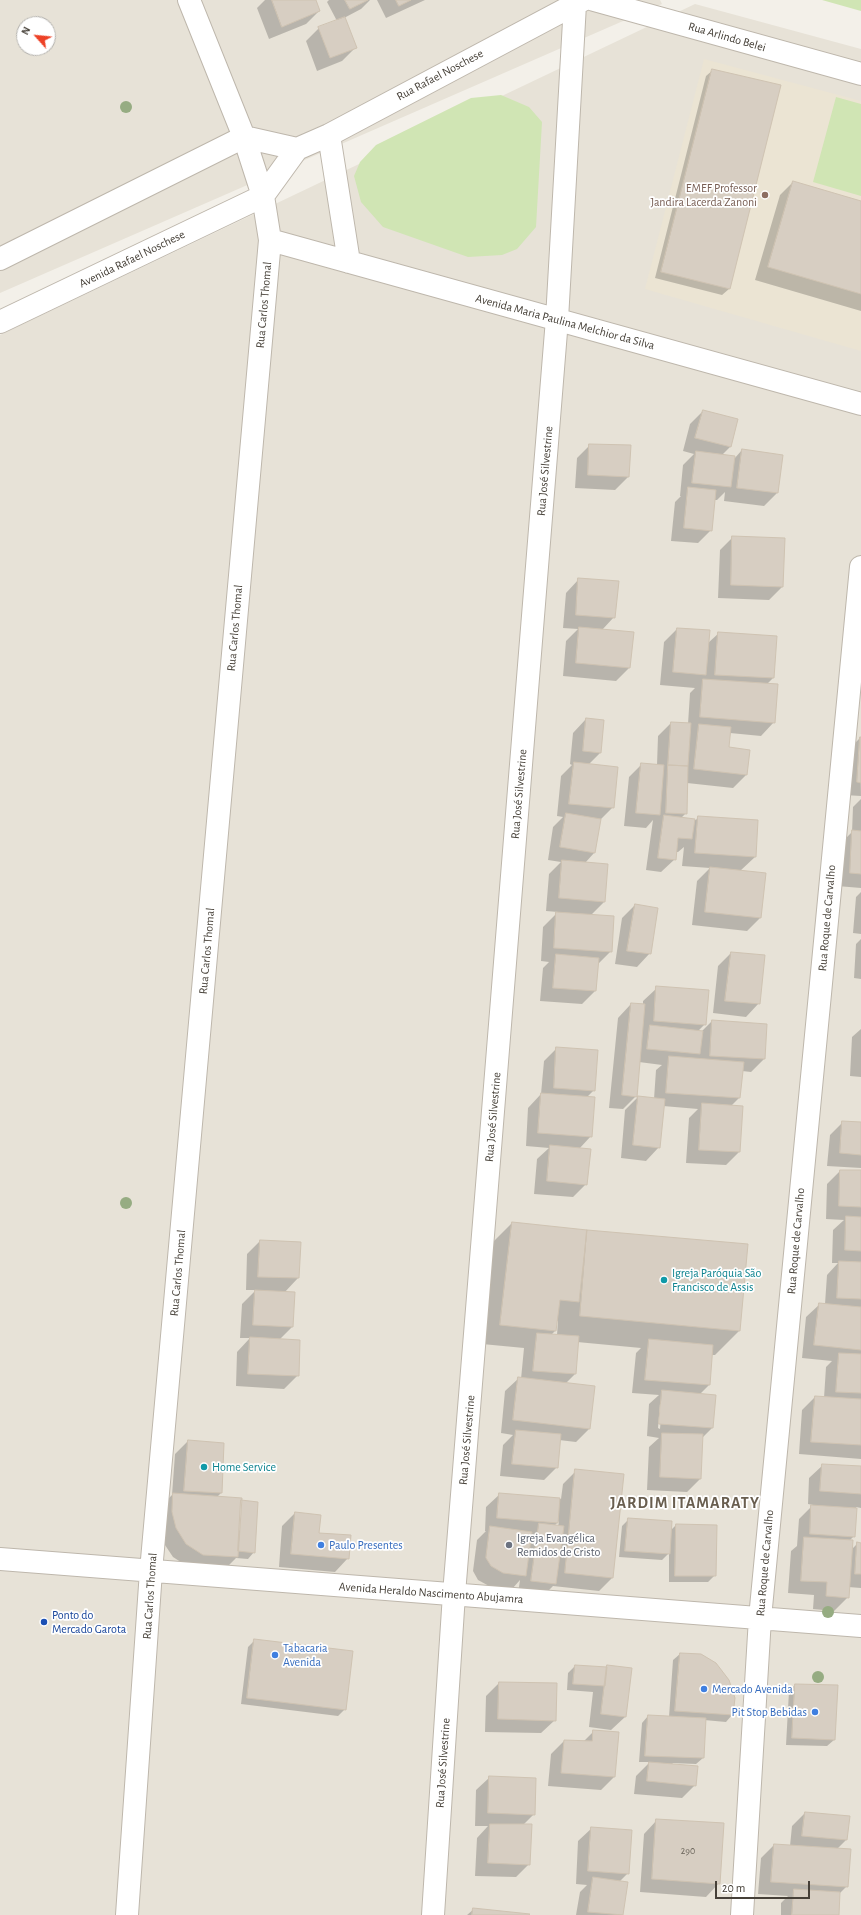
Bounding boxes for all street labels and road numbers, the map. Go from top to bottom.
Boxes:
street label: Rua Arlindo Belei [686,19,768,55]
street label: Rua Rafael Noschese [394,46,486,104]
street label: Avenida Rafael Noschese [77,227,187,291]
street label: Rua Carlos Thomal [253,261,275,349]
street label: Avenida Maria Paulina Melchior da Silva [474,291,656,353]
street label: Rua José Silvestrine [534,425,556,517]
street label: Rua Carlos Thomal [224,584,246,672]
street label: Rua José Silvestrine [508,748,530,840]
street label: Rua Roque de Carvalho [815,864,839,972]
street label: Rua Carlos Thomal [196,907,218,995]
street label: Rua José Silvestrine [482,1071,504,1163]
street label: Rua Roque de Carvalho [784,1187,808,1295]
street label: Rua Carlos Thomal [167,1229,189,1317]
street label: Rua José Silvestrine [456,1394,478,1486]
street label: Rua Roque de Carvalho [753,1509,777,1617]
street label: Rua Carlos Thomal [140,1552,160,1640]
street label: Avenida Heraldo Nascimento Abujamra [338,1579,524,1607]
street label: Rua José Silvestrine [433,1718,453,1808]

